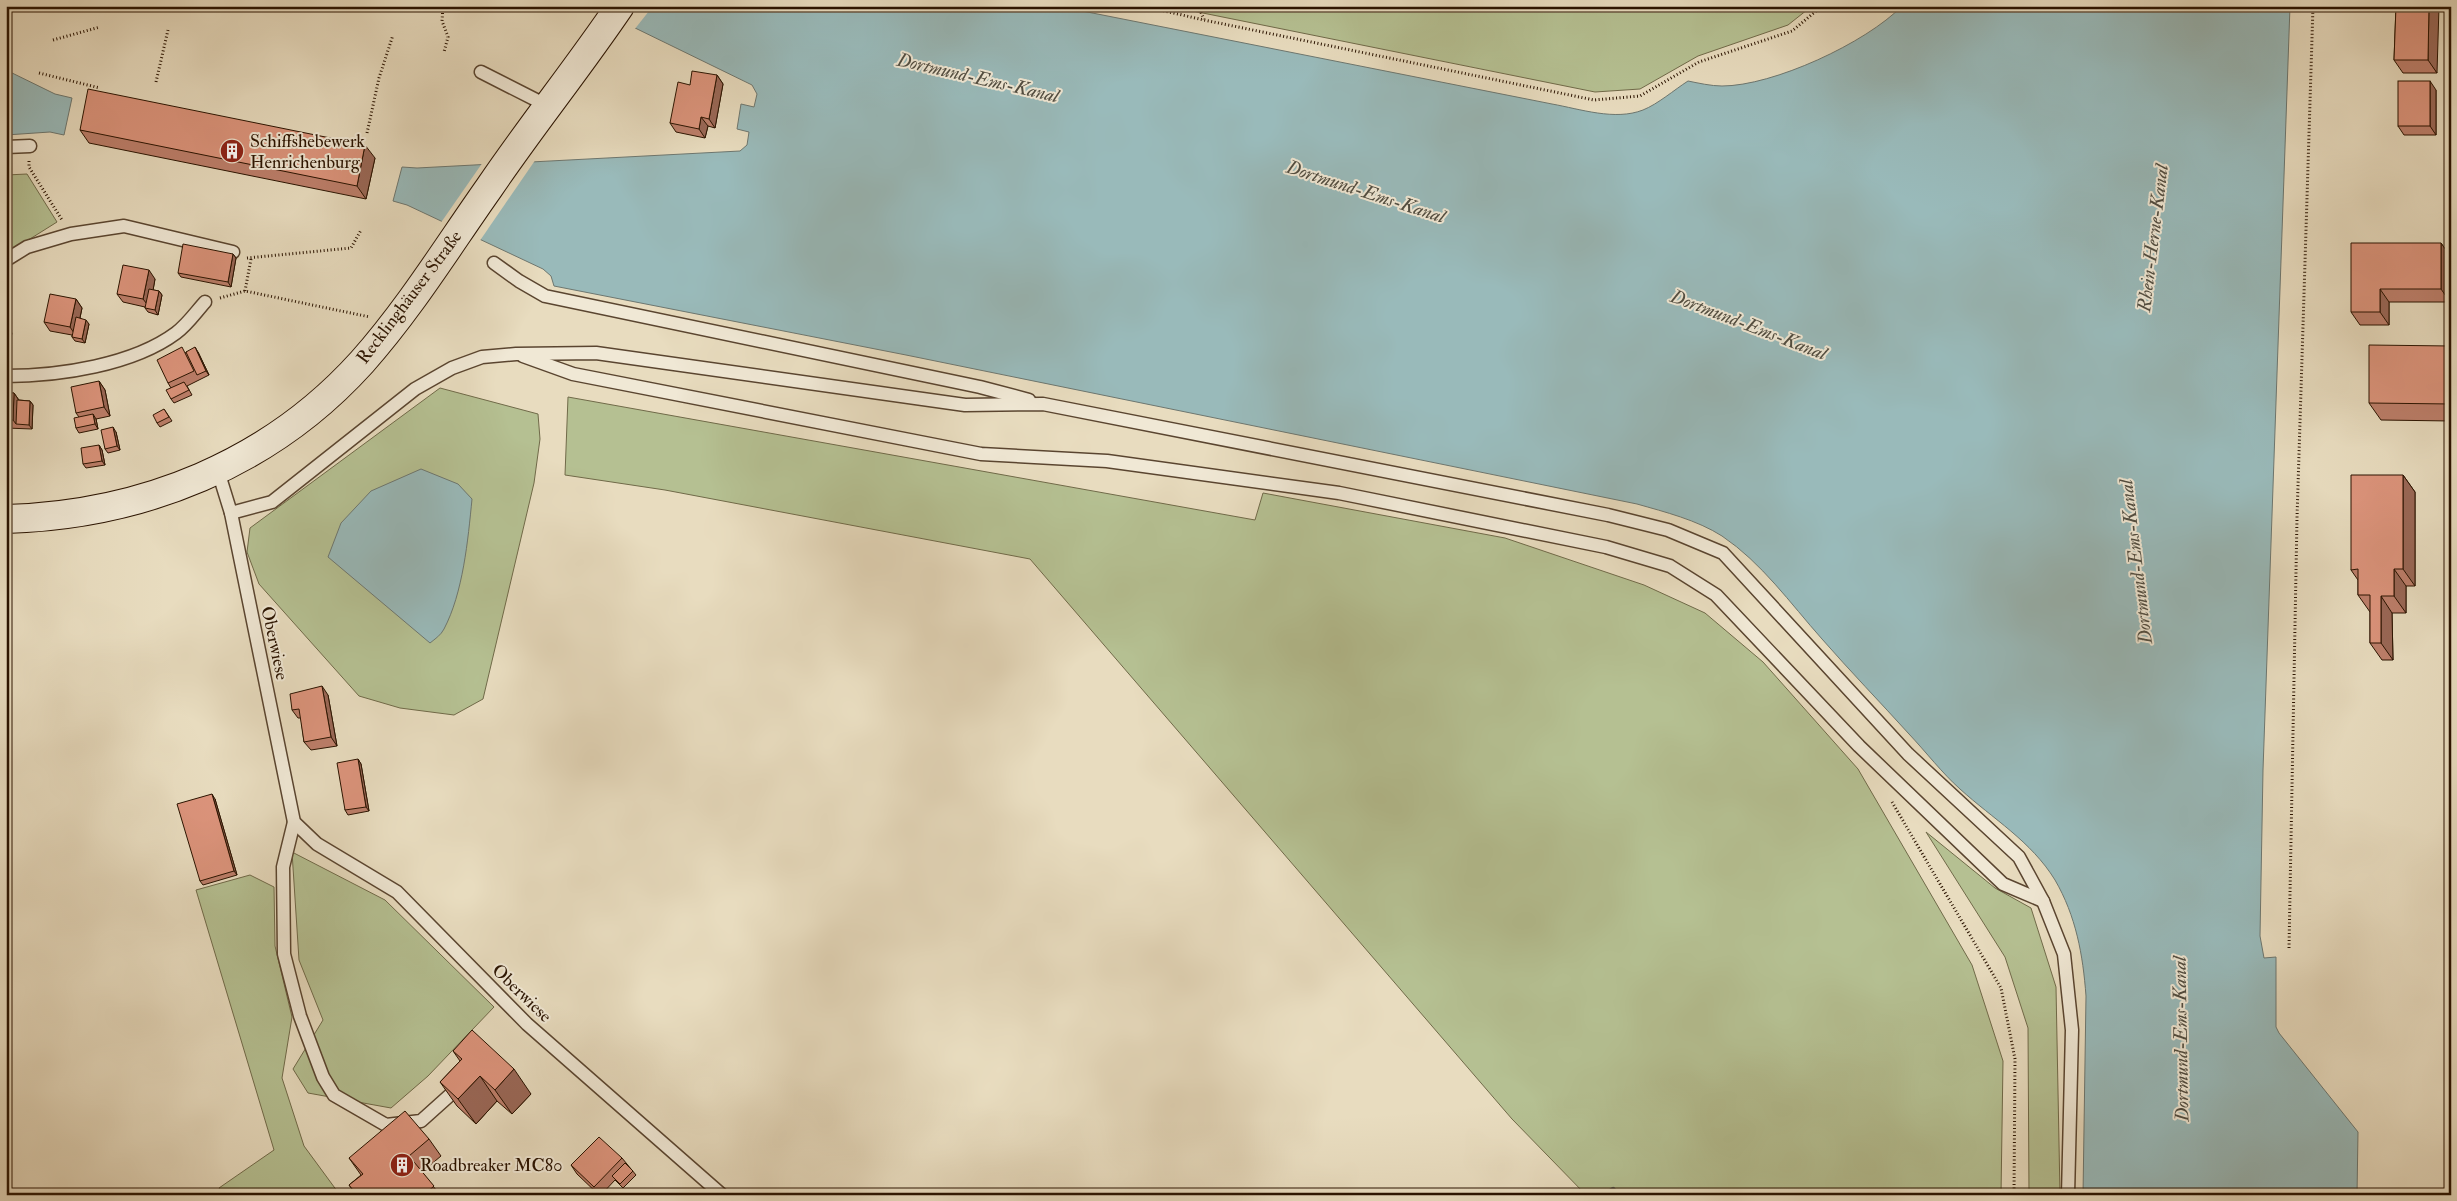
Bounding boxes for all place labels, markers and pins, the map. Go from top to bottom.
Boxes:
place label: Schiffshebewerk Henrichenburg [250,130,365,174]
building icon: Schiffshebewerk Henrichenburg [219,138,245,164]
building icon: Roadbreaker MC80 [389,1152,415,1178]
place label: Roadbreaker MC80 [420,1154,562,1177]

